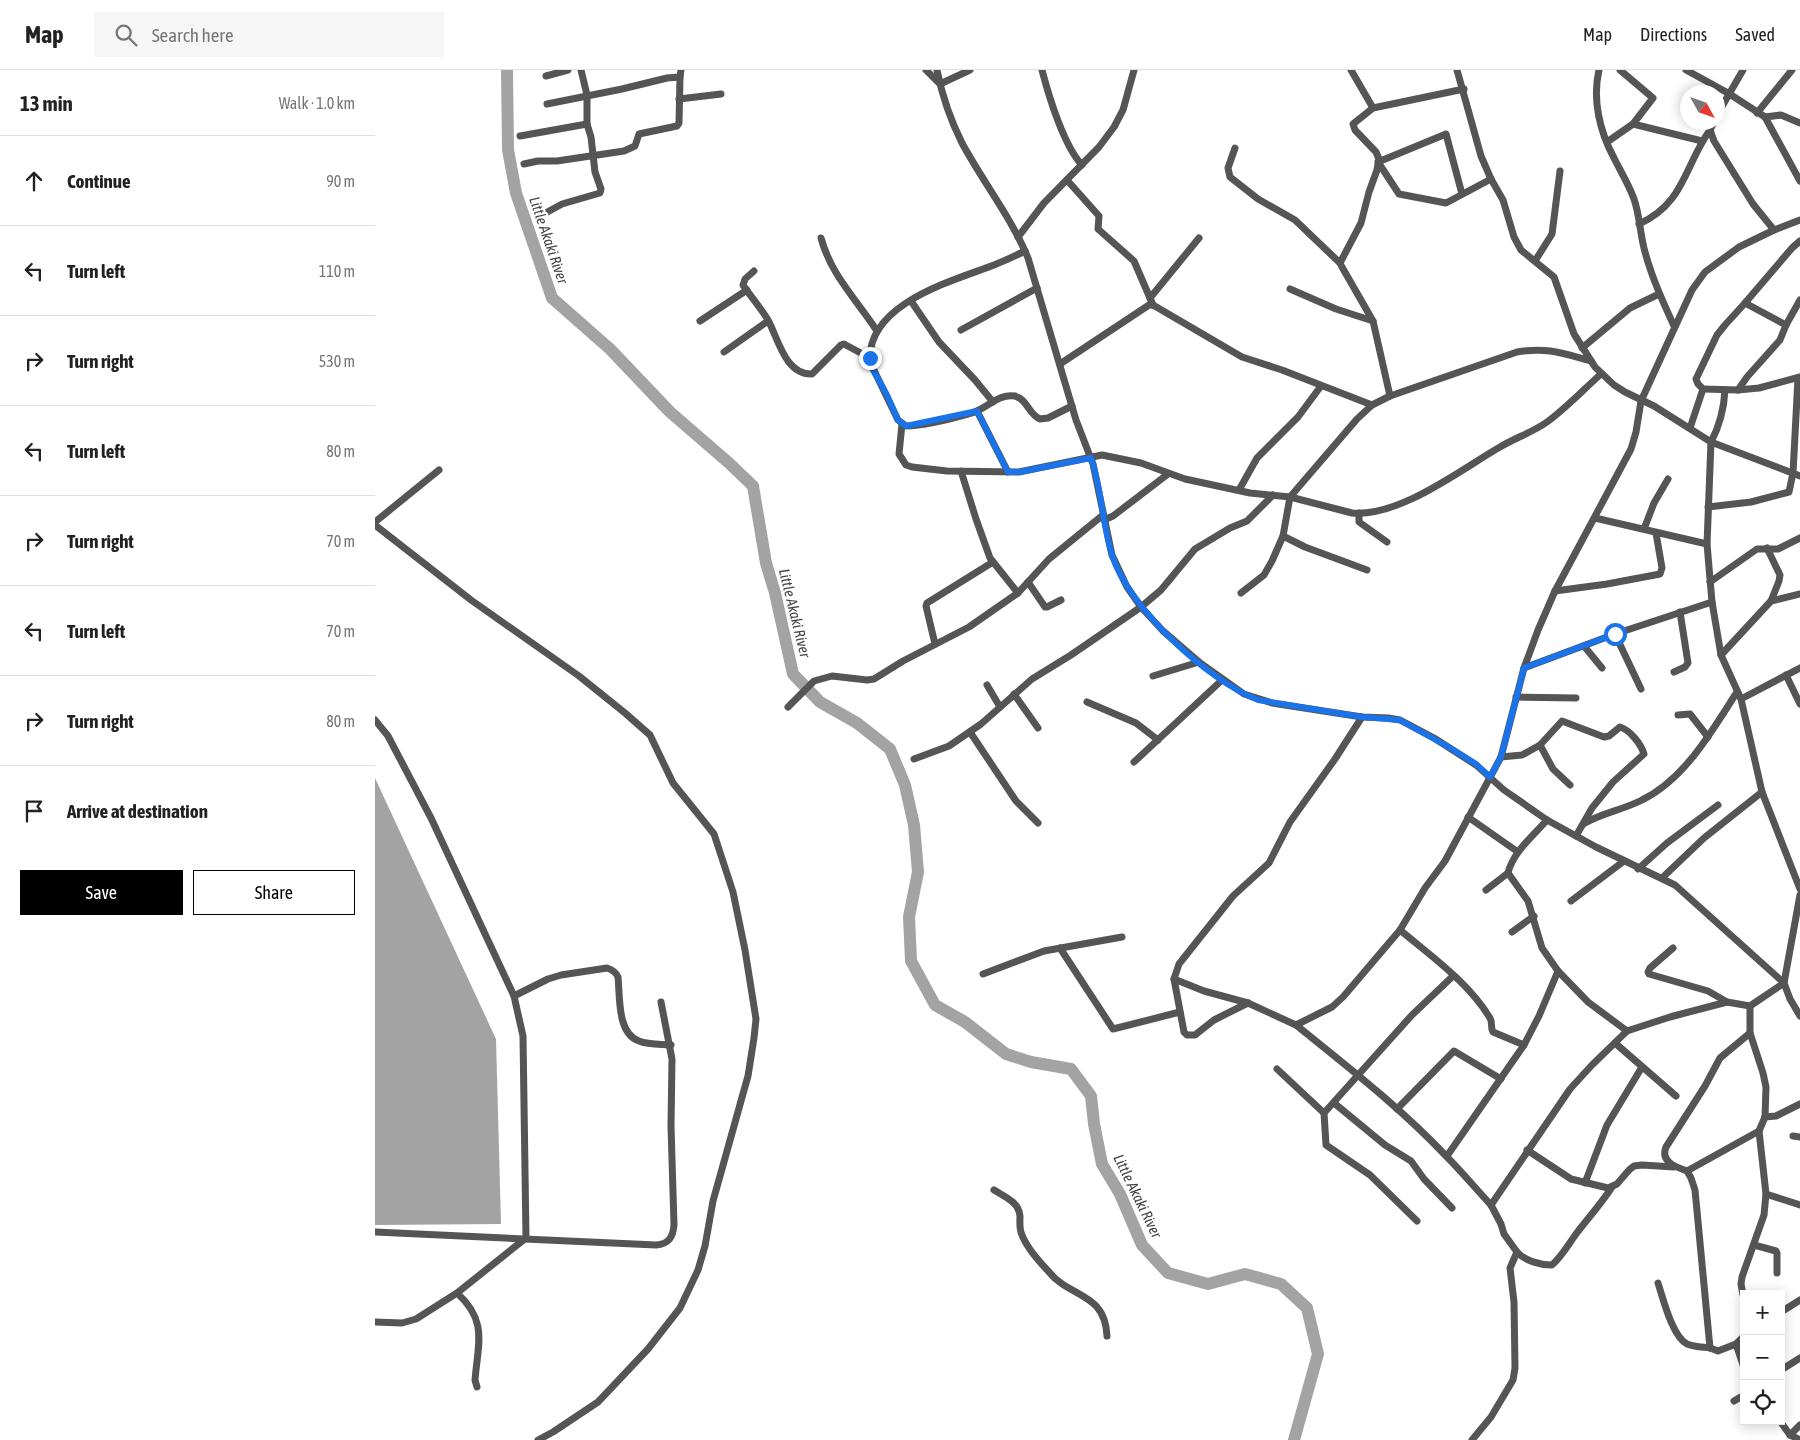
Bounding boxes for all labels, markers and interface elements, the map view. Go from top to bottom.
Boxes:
search box [94,12,444,57]
text: Map [25,21,64,48]
icon: search [112,21,140,49]
text: Search here [152,24,234,46]
text: Map [1583,24,1612,45]
text: Directions [1640,24,1707,45]
text: Saved [1735,24,1775,45]
north arrow [1680,85,1725,130]
text: 13 min [20,91,73,115]
text: Walk · 1.0 km [279,94,355,112]
icon: ahead [20,167,48,195]
text: Continue [67,170,131,192]
text: 90 m [326,172,355,190]
water label: Little Akaki River [526,194,572,286]
icon: left [20,257,48,285]
text: Turn left [67,260,125,282]
text: 110 m [319,262,355,280]
icon: right [20,347,48,375]
route end [859,347,882,370]
text: Turn right [67,350,134,372]
text: 530 m [319,352,355,370]
icon: left [20,437,48,465]
text: Turn left [67,440,125,462]
text: 80 m [326,442,355,460]
icon: right [20,527,48,555]
text: Turn right [67,530,134,552]
text: 70 m [326,532,355,550]
water label: Little Akaki River [776,567,814,660]
icon: left [20,617,48,645]
text: Turn left [67,620,125,642]
text: 70 m [326,622,355,640]
route start [1604,623,1627,646]
icon: right [20,707,48,735]
text: Turn right [67,710,134,732]
text: 80 m [326,712,355,730]
icon: arrive [20,797,48,825]
text: Arrive at destination [67,800,208,822]
button: Save [20,870,183,915]
button: Share [193,870,355,915]
water label: Little Akaki River [1110,1151,1166,1241]
map controls [1740,1290,1785,1425]
button: + [1740,1290,1785,1335]
button: − [1740,1335,1785,1380]
button: locate [1740,1380,1785,1425]

